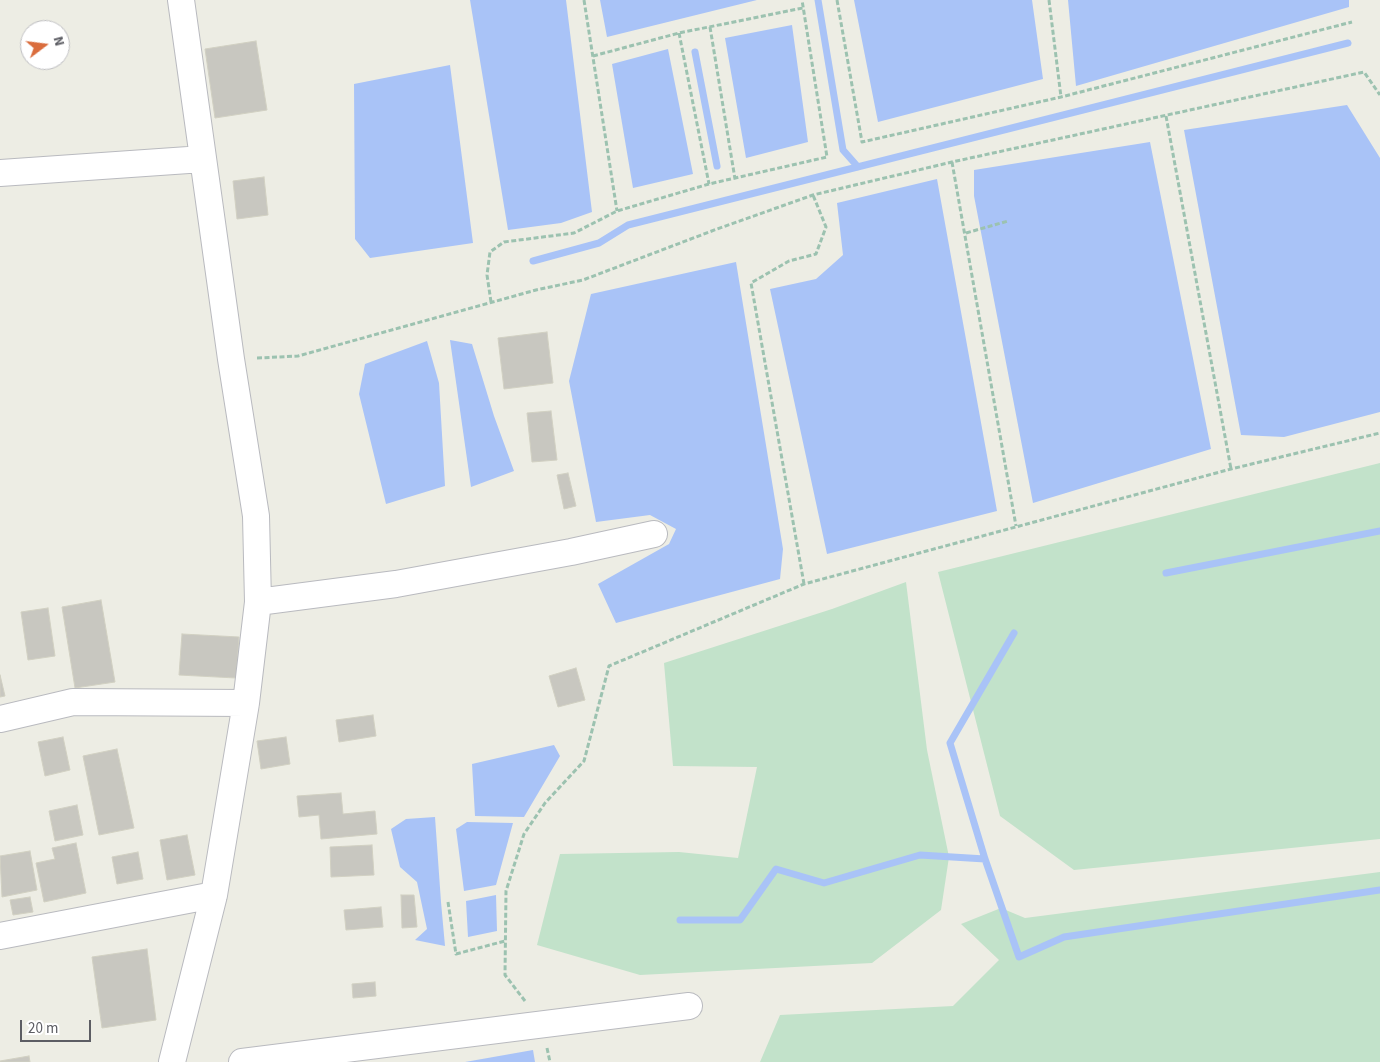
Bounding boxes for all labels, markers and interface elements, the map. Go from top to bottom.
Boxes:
north arrow [20,20,70,70]
text: N [48,34,69,48]
scale bar [22,1010,94,1042]
text: 20 m [28,1018,58,1039]

